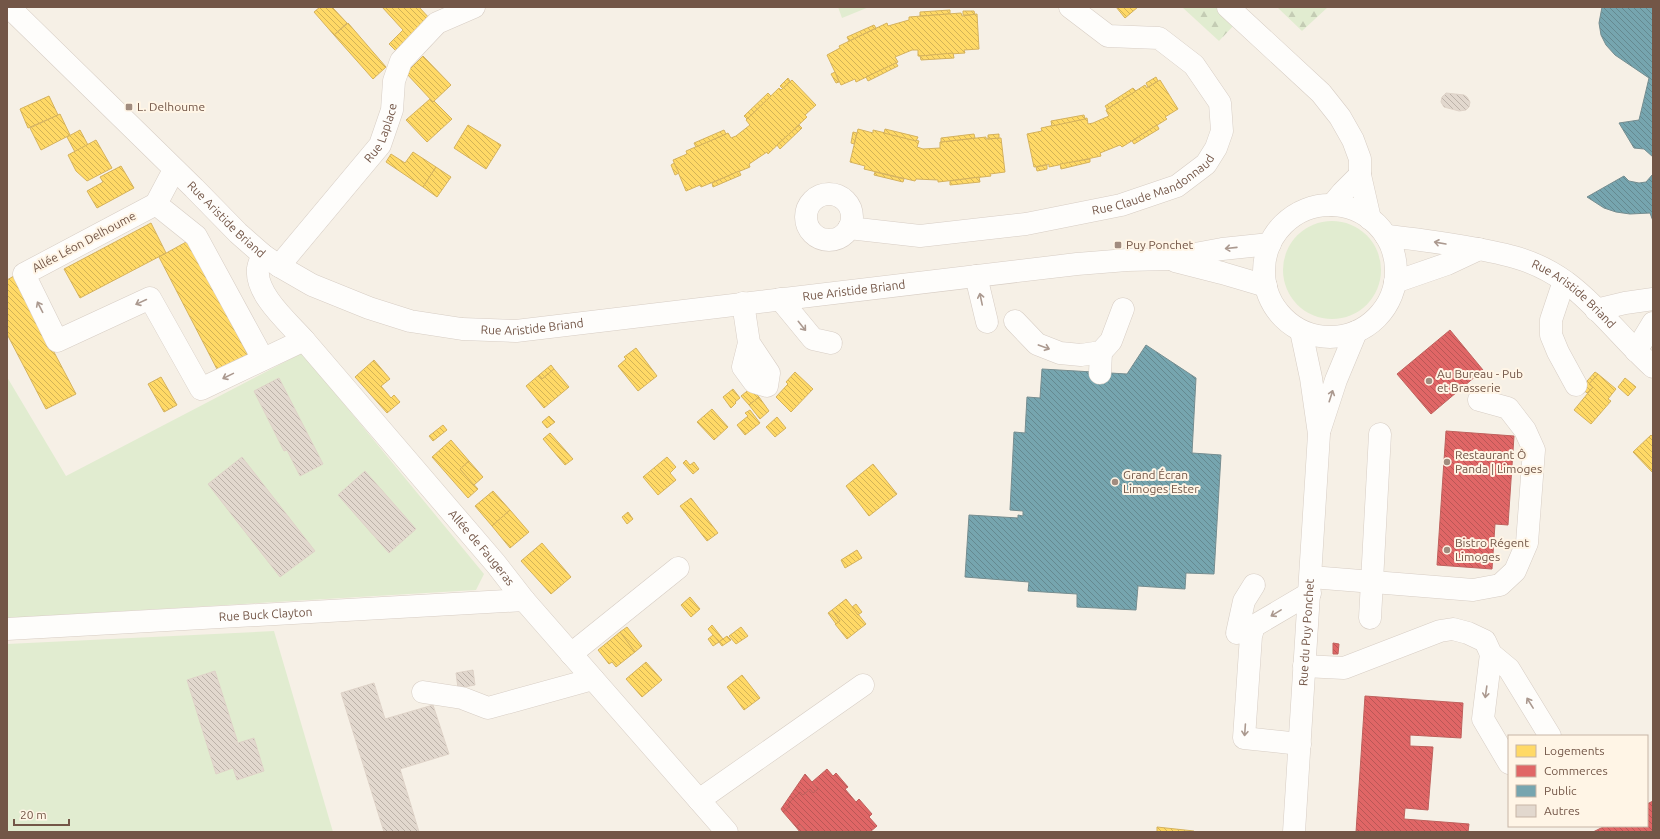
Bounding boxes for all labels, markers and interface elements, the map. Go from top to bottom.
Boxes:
place label: L. Delhoume [137,100,205,113]
marker: L. Delhoume [124,102,134,112]
street label: Rue Laplace [361,103,398,165]
street label: Rue Claude Mandonnaud [1091,152,1216,217]
street label: Rue Aristide Briand [185,178,268,260]
street label: Allée Léon Delhoume [30,209,138,274]
place label: Puy Ponchet [1126,238,1194,251]
one-way arrow [1434,239,1447,247]
marker: Puy Ponchet [1113,240,1123,250]
one-way arrow [1225,244,1238,252]
street label: Rue Aristide Briand [1530,257,1618,331]
street label: Rue Aristide Briand [802,278,906,303]
one-way arrow [977,293,985,306]
one-way arrow [135,299,147,306]
one-way arrow [36,301,43,313]
street label: Rue Aristide Briand [480,316,584,337]
one-way arrow [798,321,807,332]
one-way arrow [1038,344,1051,351]
place label: Au Bureau - Pub et Brasserie [1437,367,1523,394]
one-way arrow [222,373,234,380]
marker: Au Bureau - Pub et Brasserie [1424,376,1434,386]
one-way arrow [1328,390,1335,403]
place label: Restaurant Ô Panda | Limoges [1455,448,1542,475]
marker: Restaurant Ô Panda | Limoges [1442,457,1452,467]
place label: Grand Écran Limoges Ester [1123,468,1199,495]
marker: Grand Écran Limoges Ester [1110,477,1120,487]
street label: Allée de Faugeras [446,507,517,588]
place label: Bistro Régent Limoges [1455,536,1529,563]
marker: Bistro Régent Limoges [1442,545,1452,555]
street label: Rue du Puy Ponchet [1296,578,1316,686]
street label: Rue Buck Clayton [218,605,313,623]
one-way arrow [1270,609,1282,617]
one-way arrow [1482,686,1490,699]
one-way arrow [1525,697,1533,709]
one-way arrow [1241,723,1248,736]
legend [1508,735,1648,827]
text: Logements [1544,744,1604,757]
text: Commerces [1544,764,1608,777]
text: Public [1544,784,1577,797]
scale bar [14,801,69,827]
text: Autres [1544,804,1580,817]
text: 20 m [20,808,47,821]

